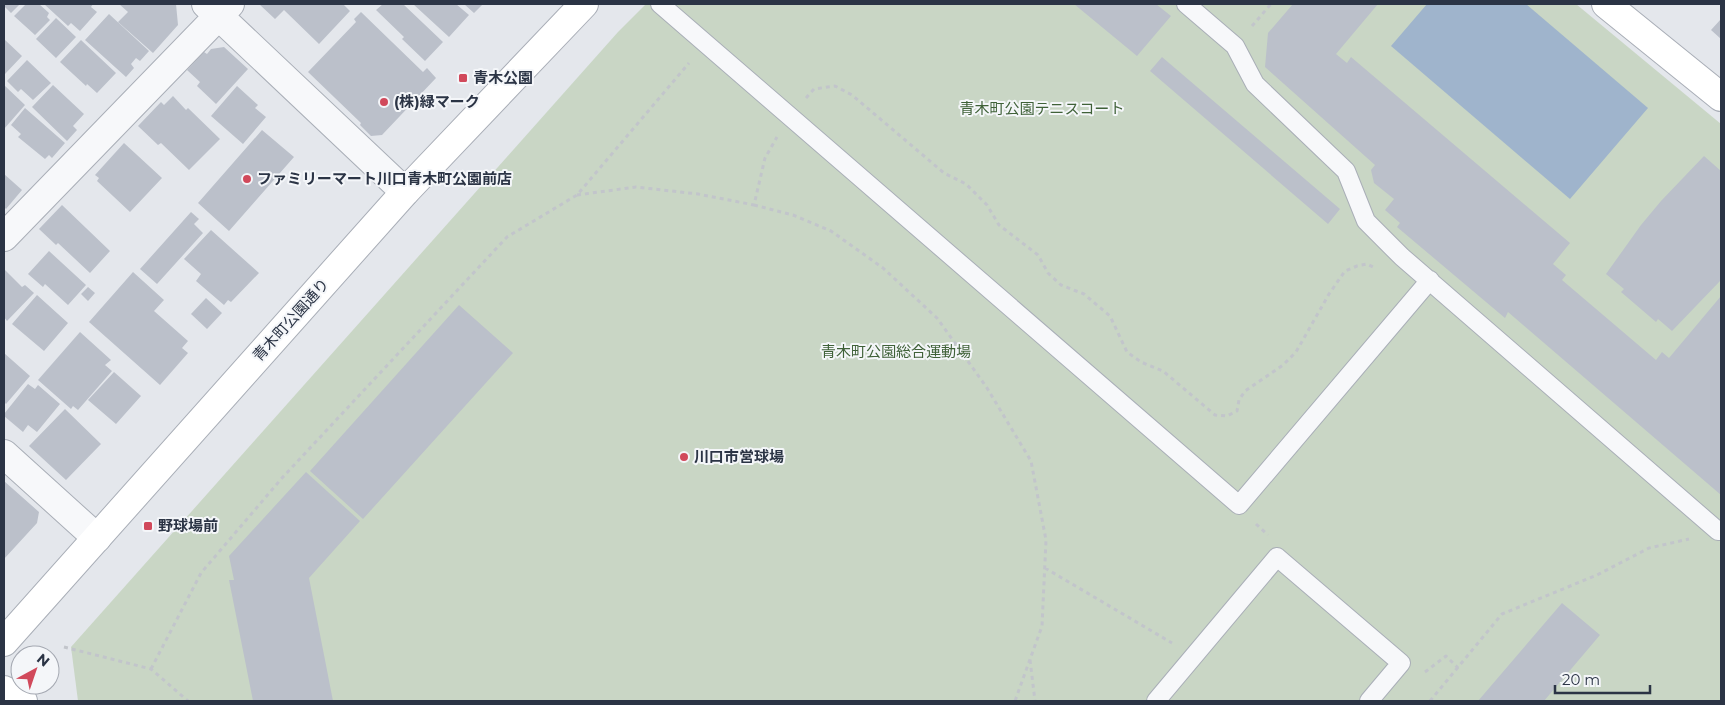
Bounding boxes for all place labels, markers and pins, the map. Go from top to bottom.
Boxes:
place label: 青木公園 [473,68,533,87]
marker: 青木公園 [457,72,469,84]
place label: (株)緑マーク [394,92,480,111]
marker: (株)緑マーク [378,96,390,108]
place label: ファミリーマート川口青木町公園前店 [257,169,512,188]
marker: ファミリーマート川口青木町公園前店 [241,173,253,185]
place label: 川口市営球場 [694,447,784,466]
marker: 川口市営球場 [678,451,690,463]
place label: 野球場前 [158,516,218,535]
marker: 野球場前 [142,520,154,532]

